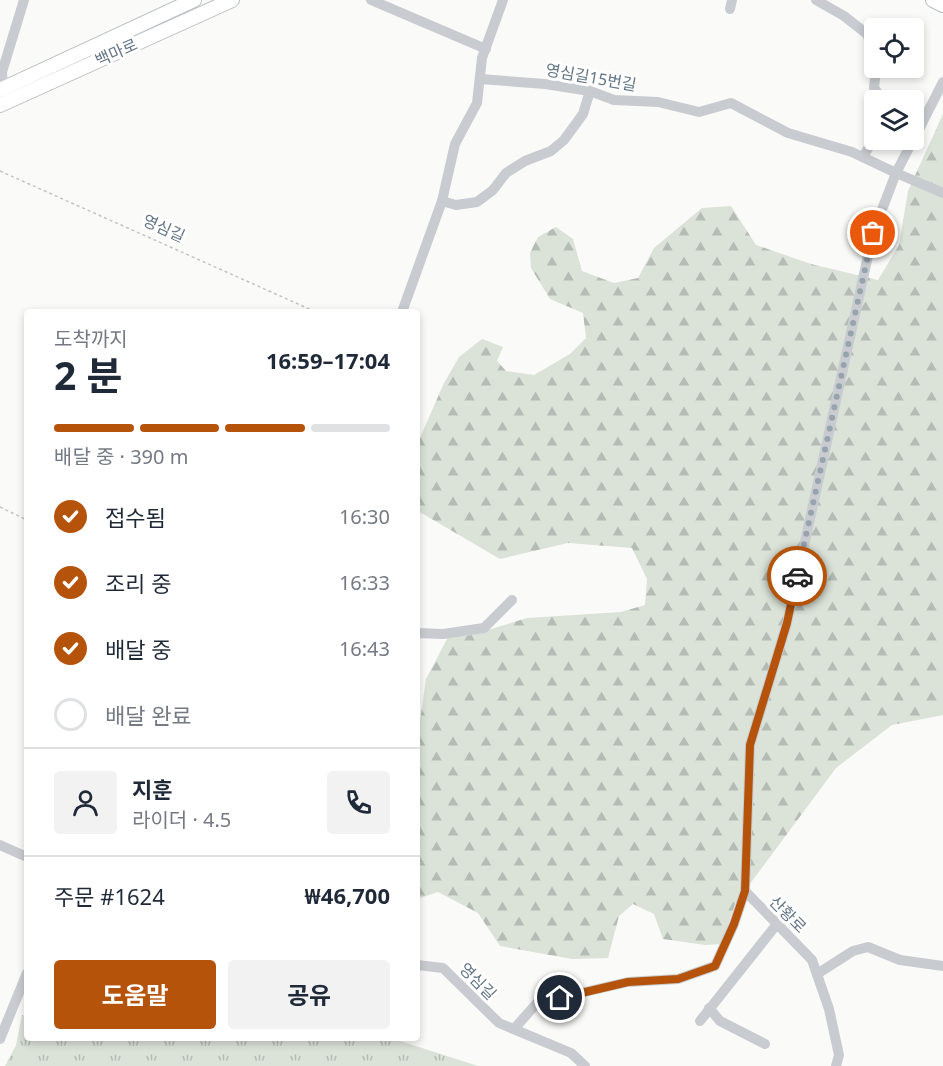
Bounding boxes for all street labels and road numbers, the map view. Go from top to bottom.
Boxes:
street label: 백마로 [91,33,141,71]
street label: 영심길15번길 [544,58,638,96]
street label: 영심길 [139,209,189,247]
street label: 산황로 [765,891,812,938]
street label: 영심길 [455,958,501,1004]

